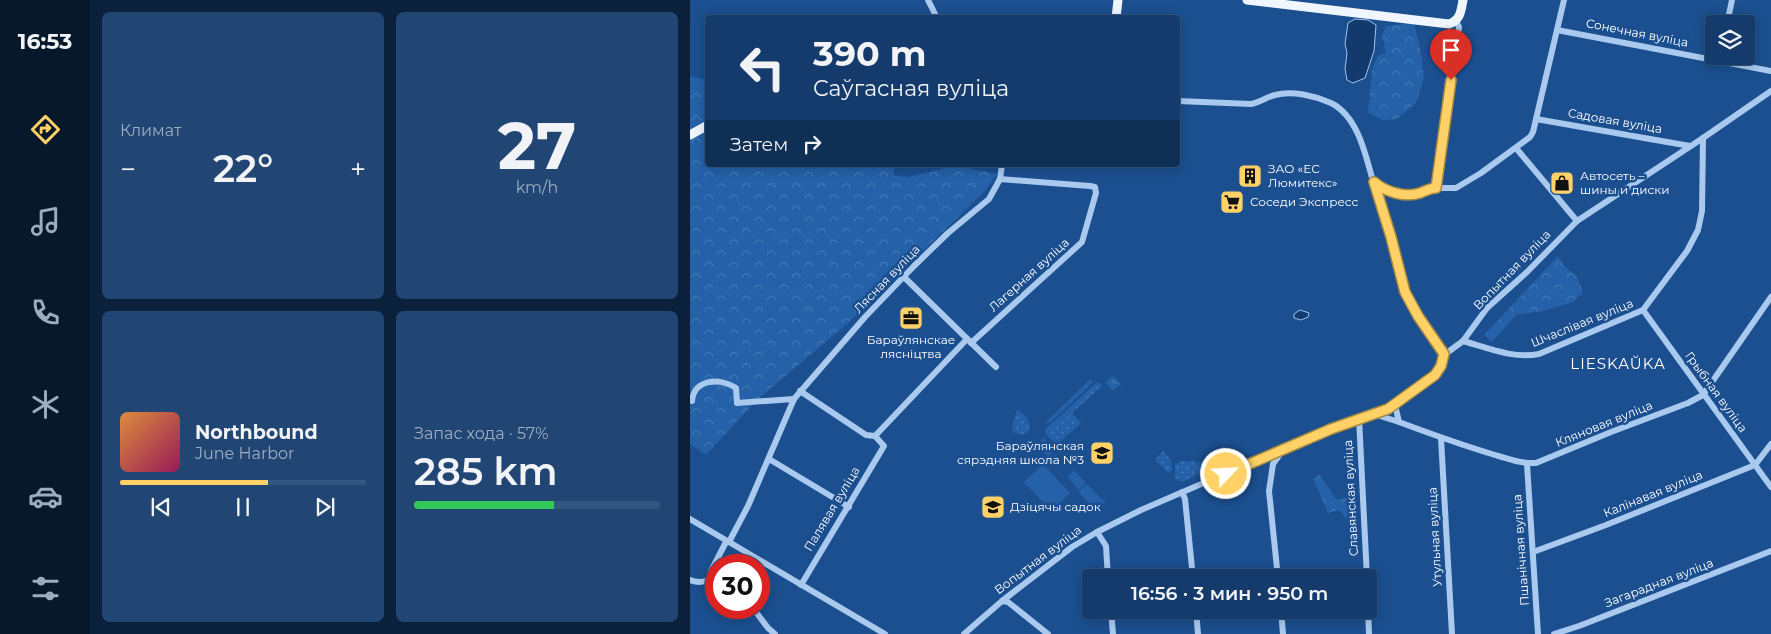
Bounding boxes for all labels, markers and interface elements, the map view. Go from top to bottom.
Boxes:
street label: Сонечная вуліца [1585,15,1690,50]
map controls [1705,15,1755,65]
button: layers [1705,15,1755,65]
text: 16:53 [18,28,72,55]
pin [1430,29,1472,80]
text: 390 m [813,32,926,75]
icon: left [730,35,795,100]
icon: arrive [1437,36,1465,64]
text: Саўгасная вуліца [813,75,1009,102]
street label: Садовая вуліца [1567,105,1663,136]
text: 27 [498,106,576,185]
icon: directions [28,112,63,147]
text: Климат [120,121,182,140]
icon: right [798,130,826,158]
text: Затем [730,133,788,156]
text: 22° [213,145,273,192]
text: − [120,152,136,186]
text: + [350,152,366,186]
place label: ЗАО «ЕС Люмитекс» [1268,161,1338,190]
building icon: ЗАО «ЕС Люмитекс» [1237,163,1263,189]
place label: Автосеть – шины и диски [1580,168,1670,197]
shop icon: Автосеть – шины и диски [1549,170,1575,196]
text: km/h [516,178,558,197]
supermarket icon: Соседи Экспресс [1219,189,1245,215]
place label: Соседи Экспресс [1250,194,1358,209]
icon: music [28,204,63,239]
street label: Вопытная вуліца [1470,227,1554,313]
street label: Лагерная вуліца [985,235,1072,315]
street label: Лясная вуліца [850,242,923,316]
icon: phone [28,295,63,330]
street label: Шчаслівая вуліца [1528,295,1635,350]
office icon: Бараўлянскае лясніцтва [898,305,924,331]
place label: Бараўлянскае лясніцтва [867,332,955,361]
street label: Грыбная вуліца [1682,348,1751,435]
district label: LIESKAŬKA [1570,354,1666,373]
icon: climate [28,387,63,422]
street label: Кляновая вуліца [1553,397,1655,450]
text: Northbound [195,421,318,444]
text: Запас хода · 57% [414,424,549,443]
place label: Бараўлянская сярэдняя школа №3 [957,438,1084,467]
school or university icon: Бараўлянская сярэдняя школа №3 [1089,440,1115,466]
street label: Славянская вуліца [1340,440,1361,557]
text: June Harbor [195,444,294,463]
position arrow [1199,447,1251,499]
text: 285 km [414,448,558,495]
street label: Палявая вуліца [800,464,863,554]
street label: Калінавая вуліца [1601,467,1705,520]
icon: car [28,479,63,514]
street label: Утульная вуліца [1424,487,1445,587]
icon: previous [147,493,175,521]
icon: pause [229,493,257,521]
icon: next [311,493,339,521]
school or university icon: Дзіцячы садок [980,494,1006,520]
street label: Пшанічная вуліца [1509,494,1532,606]
place label: Дзіцячы садок [1010,499,1101,514]
street label: Вопытная вуліца [991,522,1084,597]
speed limit sign: 30 [705,554,770,619]
street label: Загарадная вуліца [1602,555,1715,610]
icon: filters [28,571,63,606]
text: 16:56 · 3 мин · 950 m [1131,582,1328,605]

